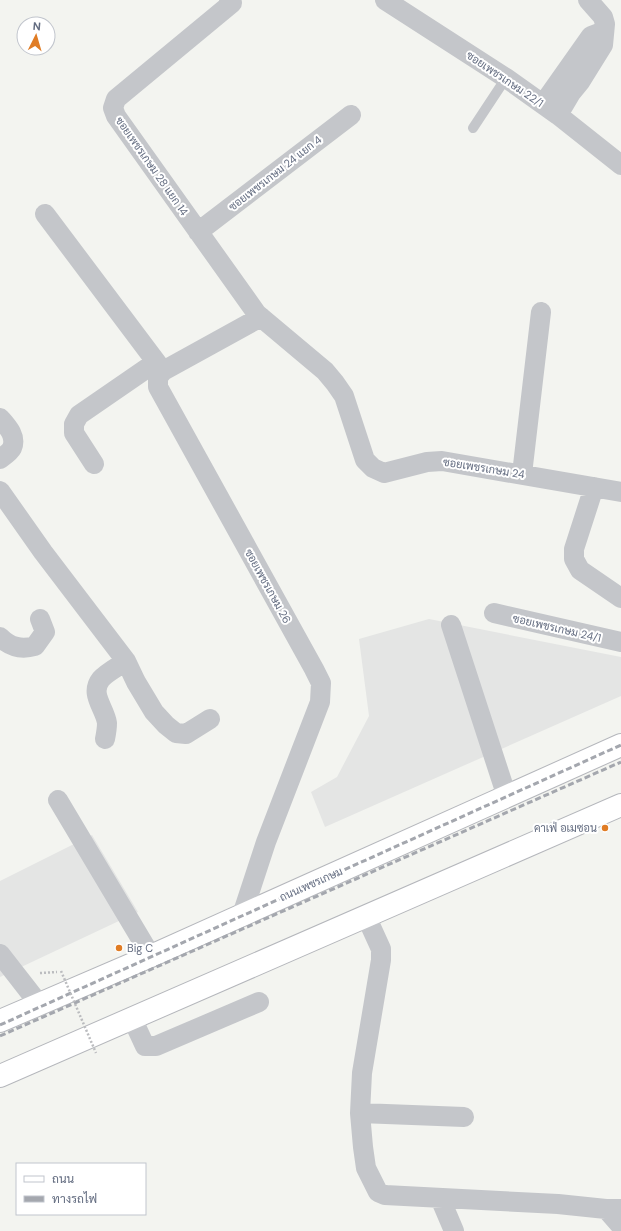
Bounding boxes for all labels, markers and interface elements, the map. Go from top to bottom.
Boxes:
north arrow [16,16,56,56]
text: N [32,19,41,33]
street label: ซอยเพชรเกษม 22/1 [464,48,546,110]
street label: ซอยเพชรเกษม 28 แยก 14 [113,114,192,218]
street label: ซอยเพชรเกษม 24 แยก 4 [226,132,325,214]
street label: ซอยเพชรเกษม 24 [442,455,526,481]
street label: ซอยเพชรเกษม 26 [242,546,294,626]
street label: ซอยเพชรเกษม 24/1 [511,611,603,645]
place label: คาเฟ่ อเมซอน [534,821,597,835]
marker: คาเฟ่ อเมซอน [600,823,610,833]
street label: ถนนเพชรเกษม [277,864,345,904]
place label: Big C [127,941,153,955]
marker: Big C [114,943,124,953]
legend [16,1163,146,1215]
text: ถนน [52,1171,75,1187]
text: ทางรถไฟ [52,1191,97,1207]

